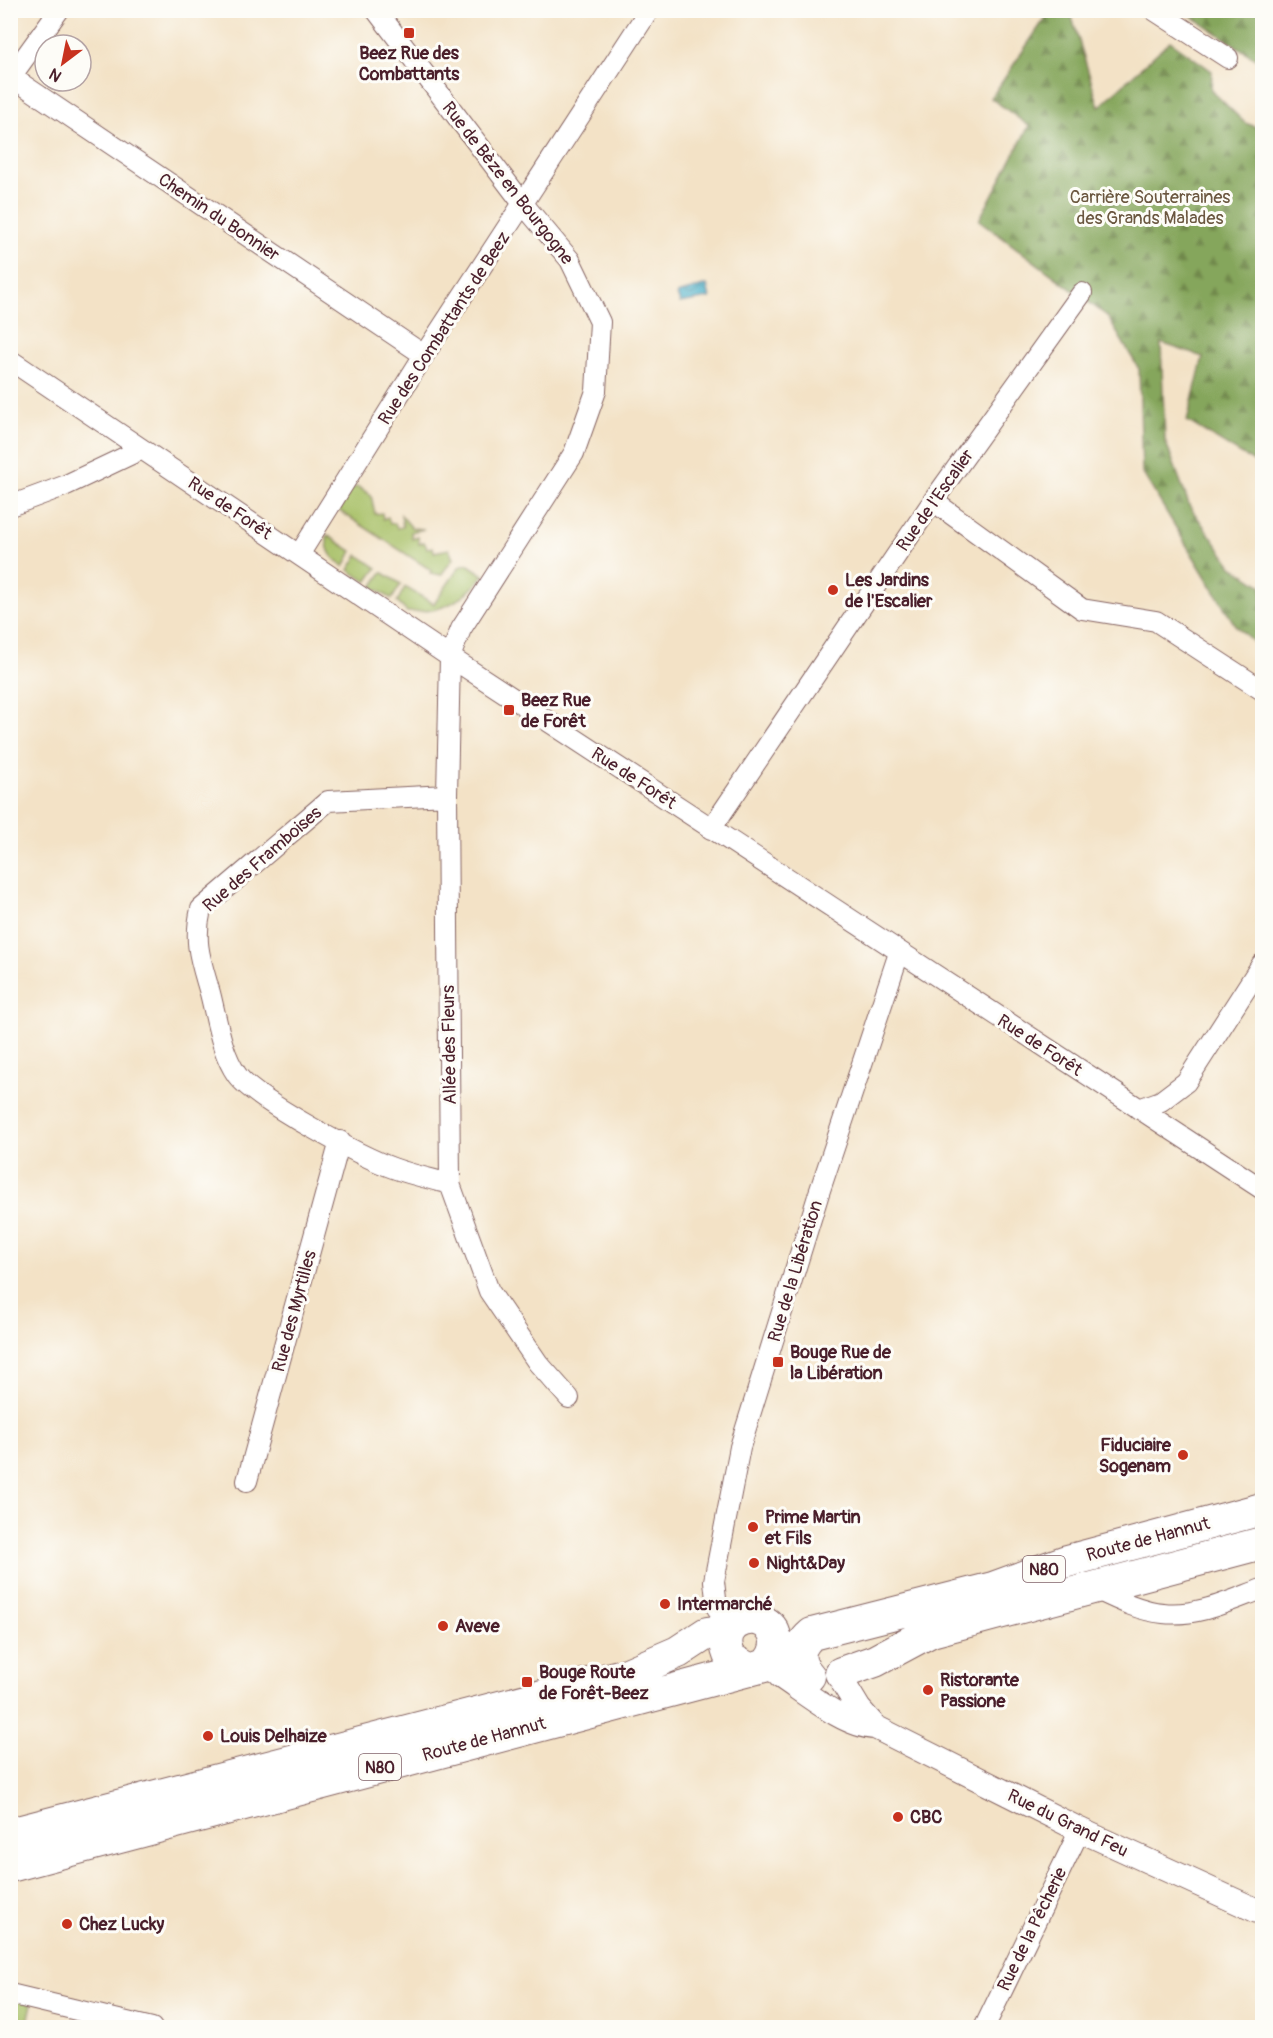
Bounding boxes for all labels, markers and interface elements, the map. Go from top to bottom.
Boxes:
marker: Beez Rue des Combattants [402,26,416,40]
north arrow [33,33,93,93]
place label: Beez Rue des Combattants [359,42,460,86]
text: N [46,63,65,86]
street label: Rue de Bèze en Bourgogne [437,97,579,270]
street label: Chemin du Bonnier [154,168,284,267]
park label: Carrière Souterraines des Grands Malades [1070,186,1230,230]
street label: Rue des Combattants de Beez [373,227,516,429]
street label: Rue de l'Escalier [892,444,979,556]
street label: Rue de Forêt [183,472,277,545]
place label: Les Jardins de l'Escalier [845,569,933,613]
marker: Les Jardins de l'Escalier [826,583,840,597]
place label: Beez Rue de Forêt [521,689,592,733]
marker: Beez Rue de Forêt [502,703,516,717]
street label: Rue de Forêt [587,742,681,815]
street label: Rue des Framboises [198,801,327,917]
street label: Allée des Fleurs [437,985,462,1105]
street label: Rue de Forêt [993,1009,1087,1082]
street label: Rue de la Libération [763,1198,828,1345]
street label: Rue des Myrtilles [267,1248,322,1375]
place label: Bouge Rue de la Libération [790,1341,892,1385]
marker: Bouge Rue de la Libération [771,1355,785,1369]
place label: Fiduciaire Sogenam [1099,1434,1172,1478]
marker: Fiduciaire Sogenam [1176,1448,1190,1462]
place label: Prime Martin et Fils [764,1506,861,1550]
street label: Route de Hannut [1084,1512,1213,1567]
marker: Prime Martin et Fils [746,1520,760,1534]
place label: Night&Day [766,1552,845,1575]
marker: Night&Day [747,1556,761,1570]
road number: N80 [1023,1556,1065,1582]
place label: Intermarché [677,1593,773,1616]
marker: Intermarché [658,1597,672,1611]
place label: Aveve [455,1615,501,1638]
marker: Aveve [436,1619,450,1633]
place label: Bouge Route de Forêt-Beez [539,1661,649,1705]
place label: Ristorante Passione [940,1669,1020,1713]
marker: Bouge Route de Forêt-Beez [520,1675,534,1689]
marker: Ristorante Passione [921,1683,935,1697]
street label: Route de Hannut [420,1712,549,1767]
place label: Louis Delhaize [220,1725,328,1748]
marker: Louis Delhaize [201,1729,215,1743]
road number: N80 [359,1754,401,1780]
street label: Rue du Grand Feu [1004,1784,1132,1863]
place label: CBC [910,1806,942,1829]
marker: CBC [891,1810,905,1824]
street label: Rue de la Pêcherie [993,1863,1072,1995]
place label: Chez Lucky [79,1913,165,1936]
marker: Chez Lucky [60,1917,74,1931]

